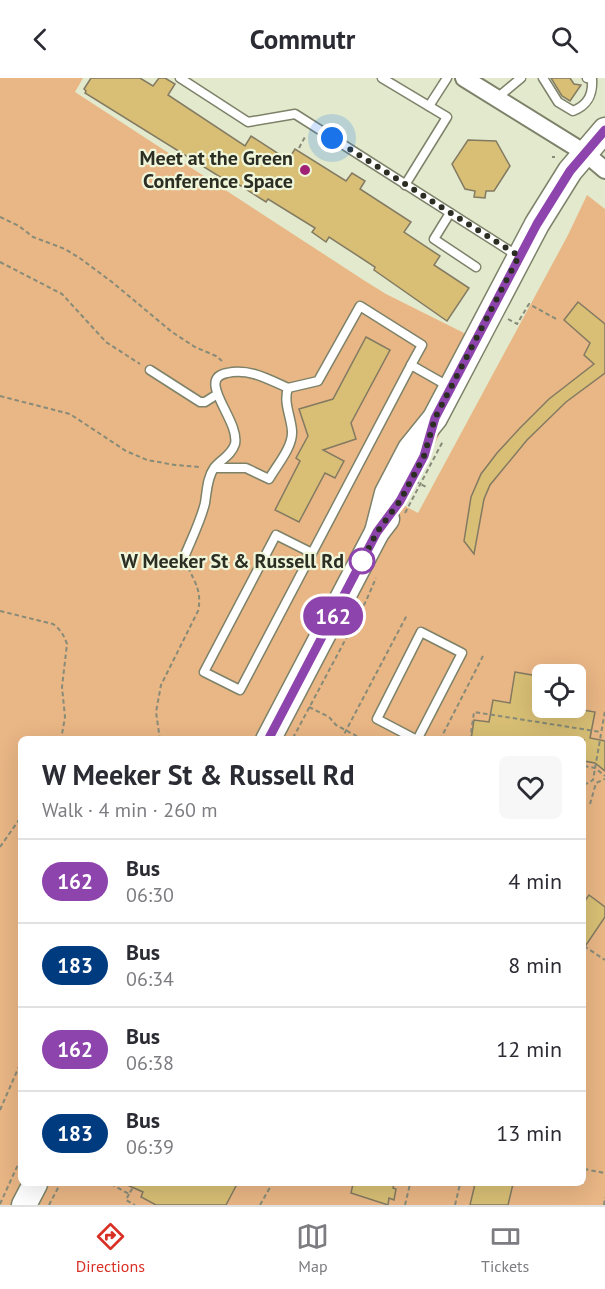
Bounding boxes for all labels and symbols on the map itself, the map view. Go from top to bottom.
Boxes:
your location [317,123,347,153]
place label: Meet at the Green Conference Space [140,145,293,194]
marker: Meet at the Green Conference Space [298,163,312,177]
place label: W Meeker St & Russell Rd [121,548,344,574]
marker: W Meeker St & Russell Rd [349,548,375,574]
line badge: 162 [298,596,368,636]

